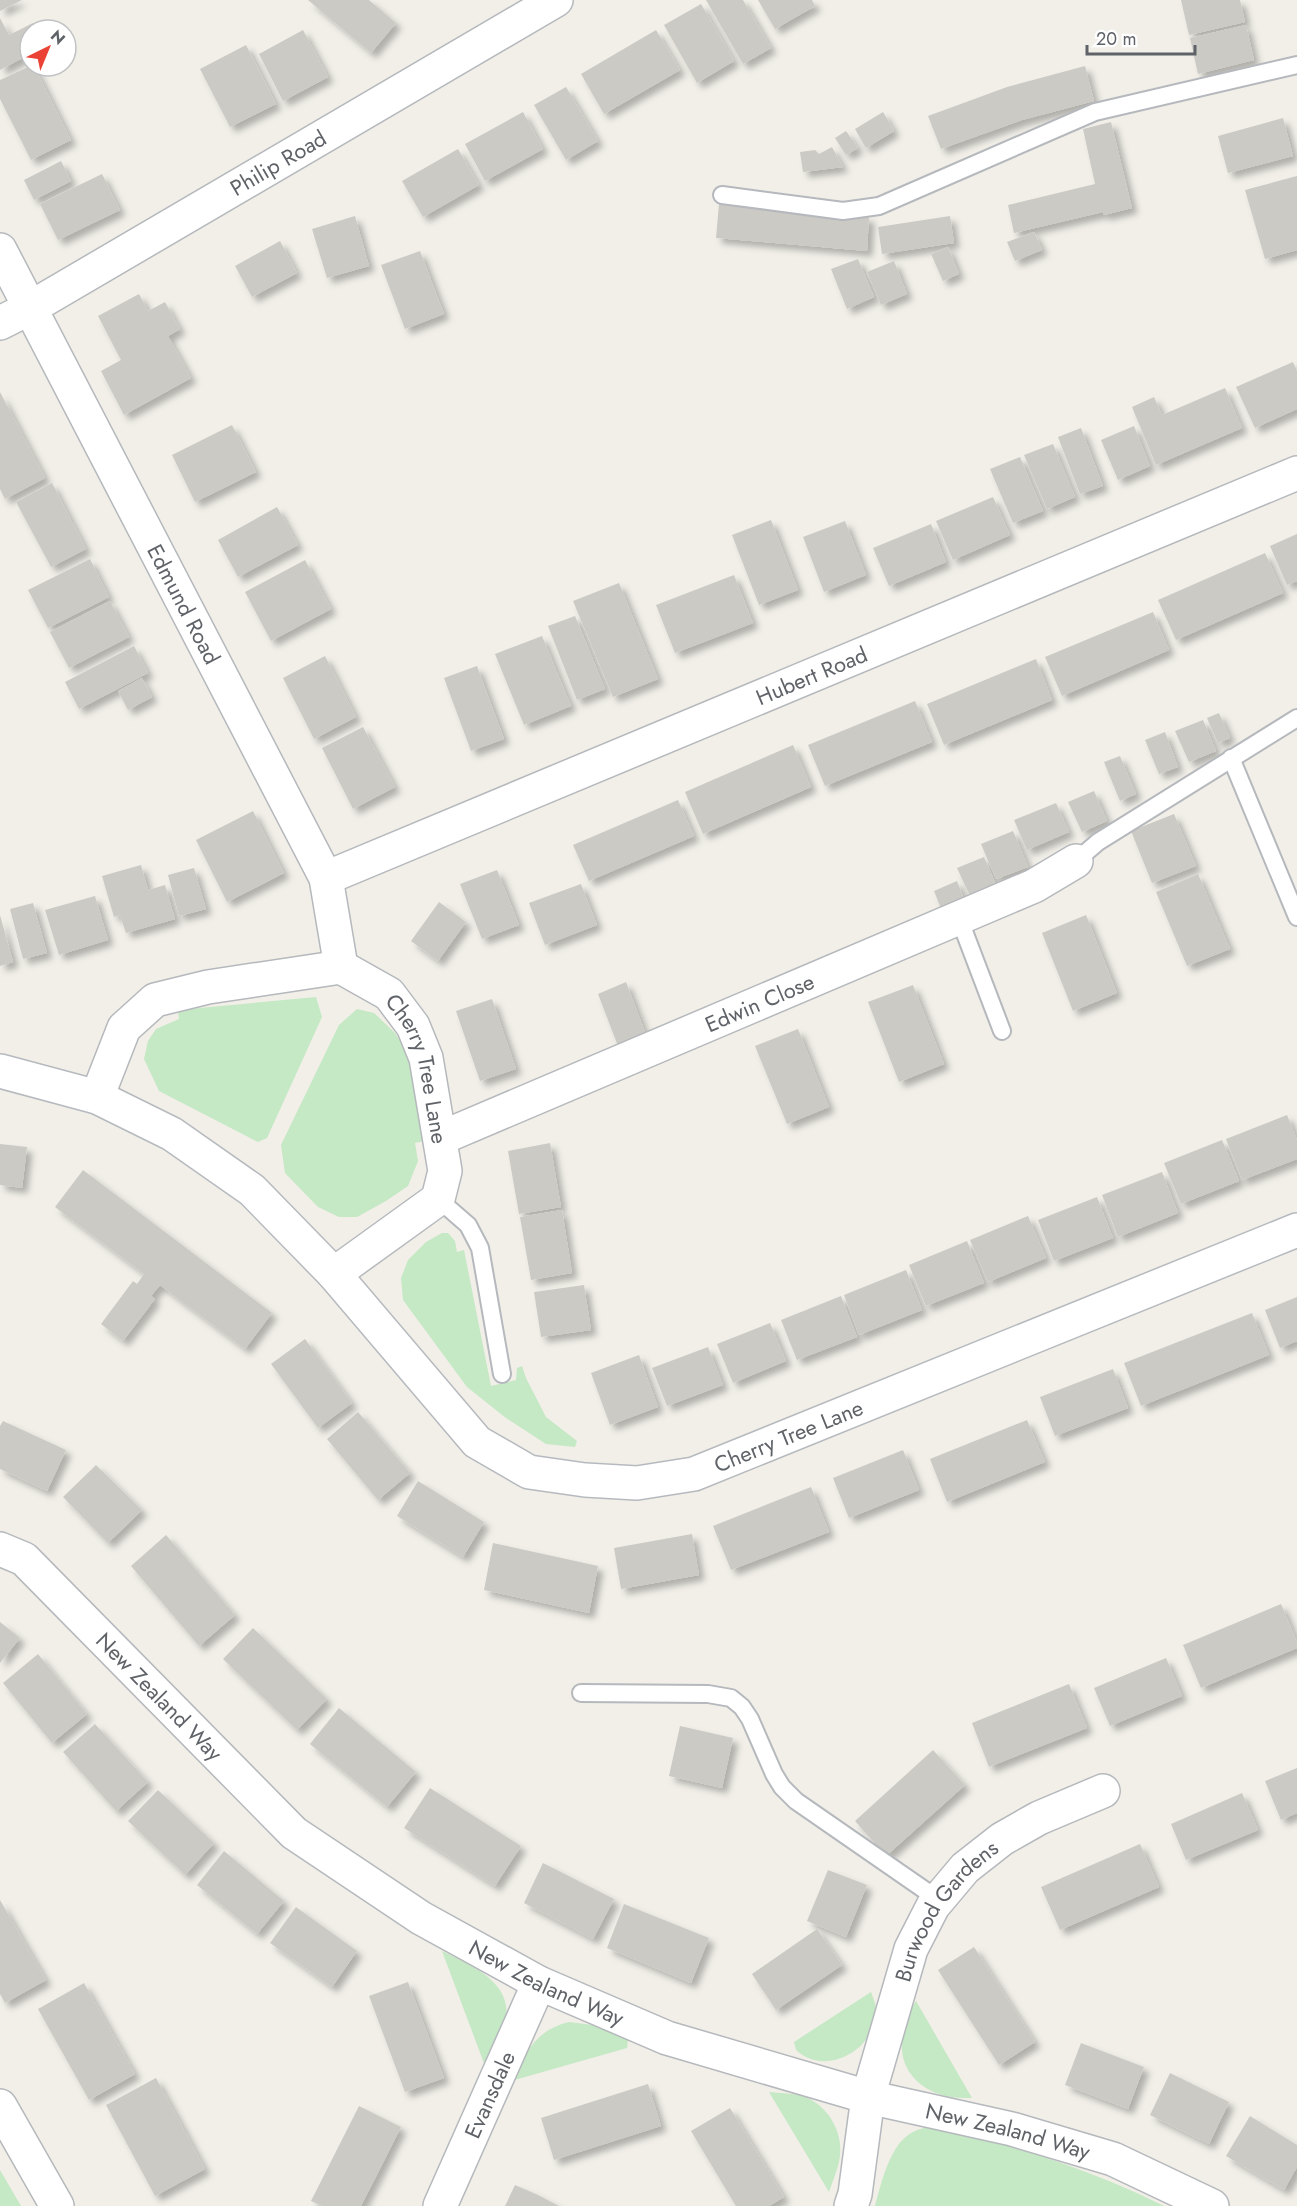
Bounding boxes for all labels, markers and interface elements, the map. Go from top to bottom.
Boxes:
north arrow [18,18,78,78]
scale bar [1087,18,1195,56]
text: N [45,25,70,50]
text: 20 m [1096,26,1136,52]
street label: Philip Road [224,122,332,204]
street label: Edmund Road [139,538,228,670]
street label: Hubert Road [751,638,872,713]
street label: Edwin Close [700,965,819,1040]
street label: Cherry Tree Lane [378,987,456,1146]
street label: Cherry Tree Lane [709,1391,868,1480]
street label: New Zealand Way [89,1625,230,1768]
street label: Burwood Gardens [886,1832,1005,1985]
street label: New Zealand Way [463,1931,630,2034]
street label: Evansdale [456,2046,523,2143]
street label: New Zealand Way [923,2094,1095,2167]

